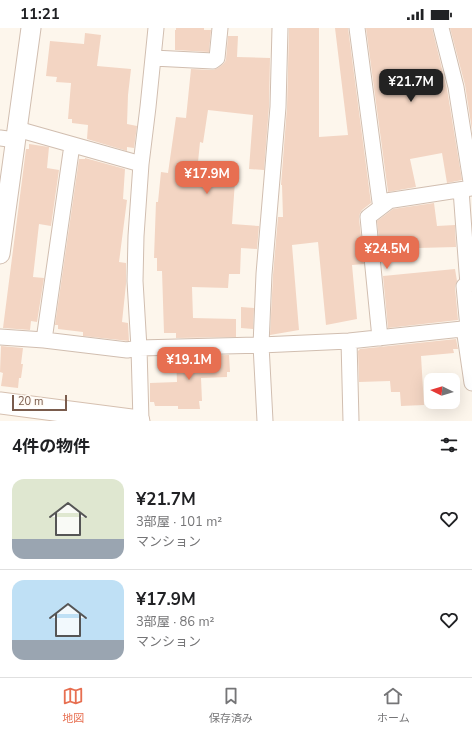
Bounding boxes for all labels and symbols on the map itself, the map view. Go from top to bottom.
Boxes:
pin: ¥21.7M [378,69,444,103]
pin: ¥17.9M [174,161,240,195]
pin: ¥24.5M [354,236,420,270]
pin: ¥19.1M [156,347,222,381]
north arrow [424,373,460,409]
scale bar [12,393,67,412]

